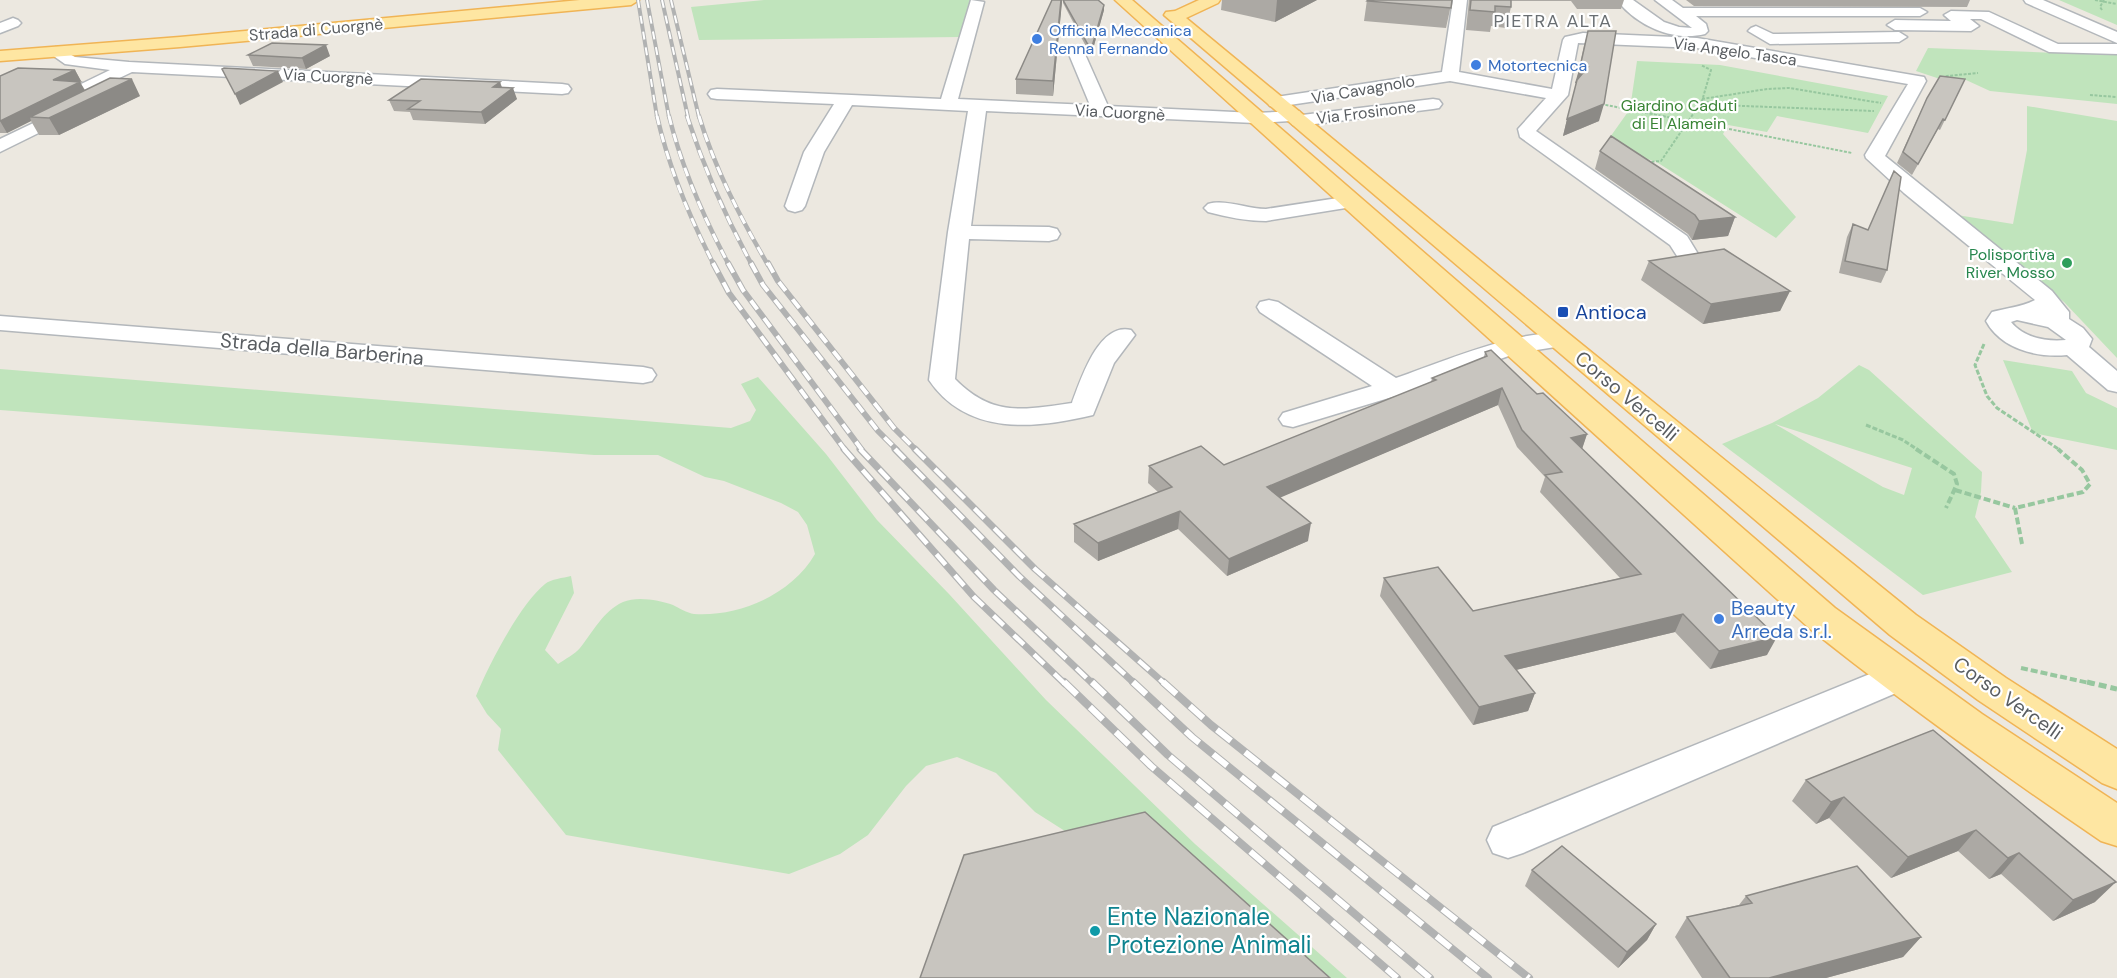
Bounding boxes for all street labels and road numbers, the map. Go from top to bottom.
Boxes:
street label: Strada di Cuorgnè [248,13,384,46]
street label: Via Angelo Tasca [1672,32,1798,71]
street label: Via Cuorgnè [282,64,374,89]
street label: Via Cavagnolo [1310,70,1417,109]
street label: Via Frosinone [1315,96,1417,129]
street label: Via Cuorgnè [1074,100,1166,125]
street label: Strada della Barberina [219,327,425,371]
street label: Corso Vercelli [1570,345,1684,447]
street label: Corso Vercelli [1948,651,2068,745]

